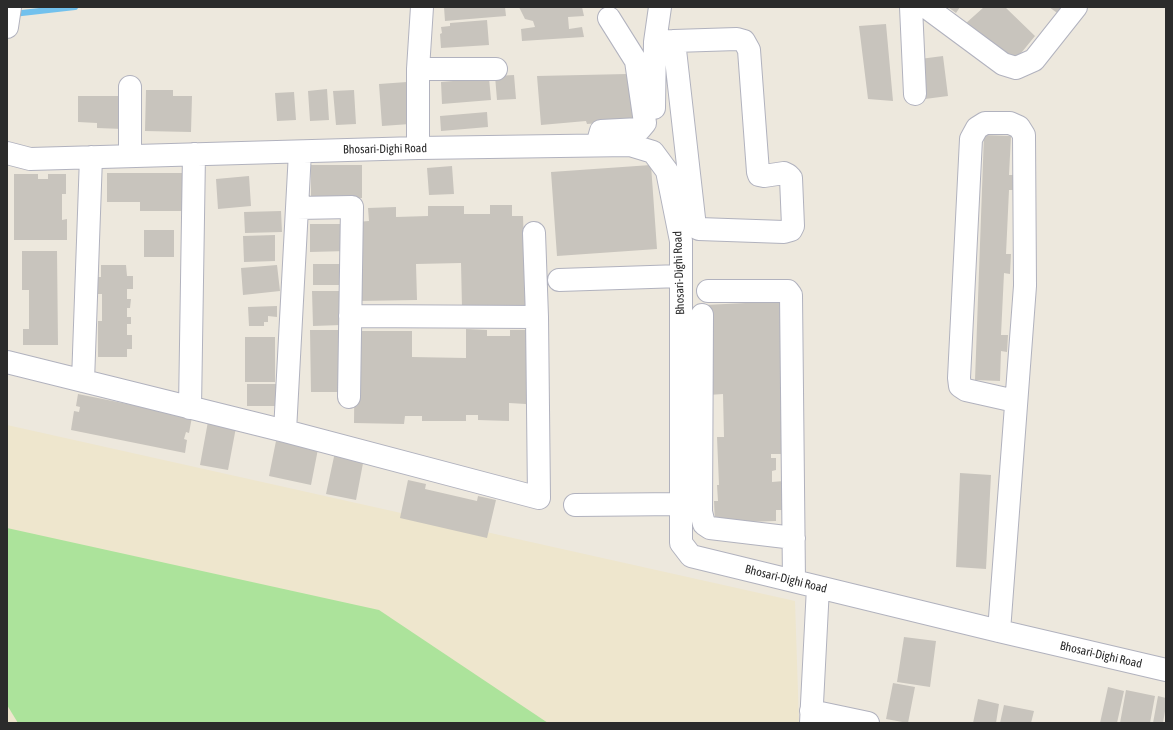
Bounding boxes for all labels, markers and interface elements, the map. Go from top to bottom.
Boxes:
street label: Bhosari-Dighi Road [343,141,427,157]
street label: Bhosari-Dighi Road [670,231,688,315]
street label: Bhosari-Dighi Road [743,562,829,596]
street label: Bhosari-Dighi Road [1058,639,1144,671]

